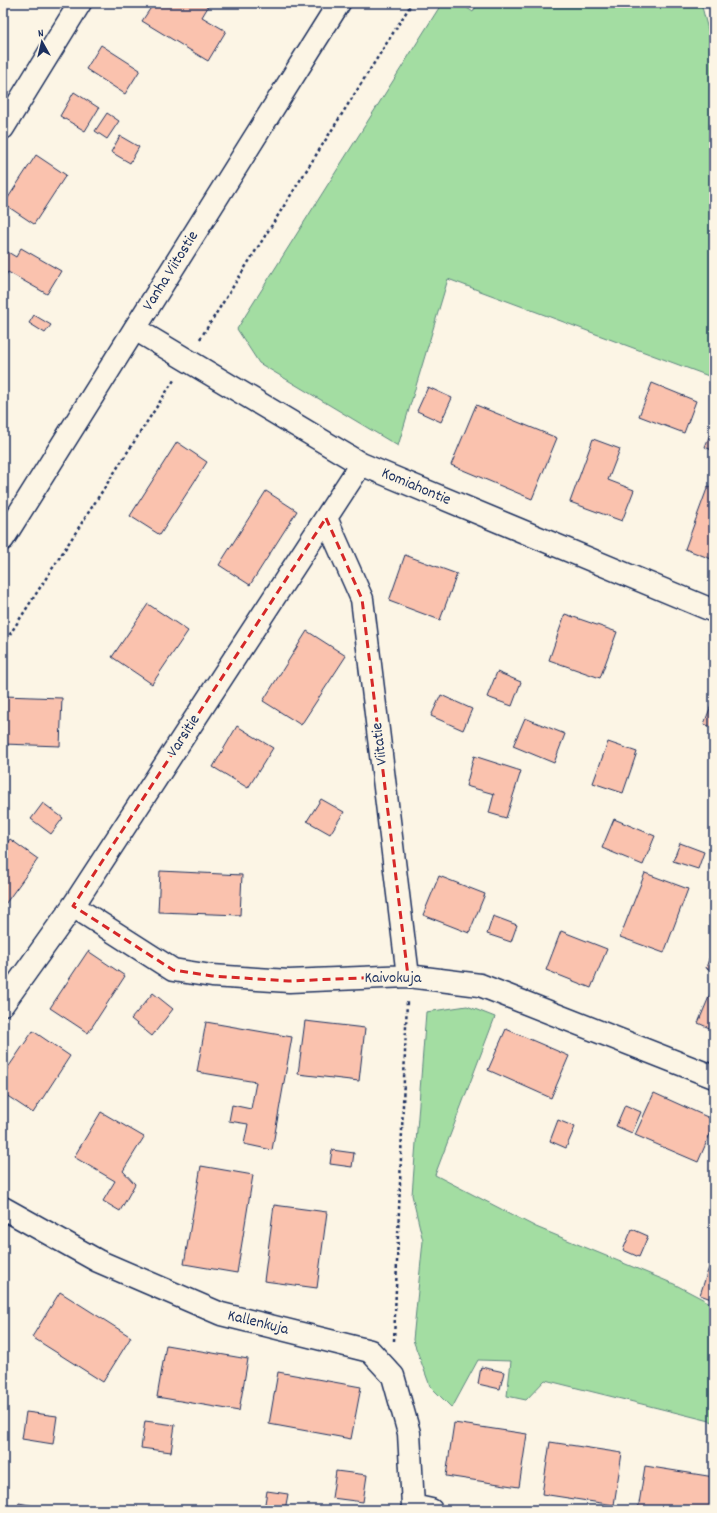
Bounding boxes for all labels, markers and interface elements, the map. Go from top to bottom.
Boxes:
north arrow [22,22,62,62]
text: N [37,26,45,42]
street label: Vanha Viitostie [137,227,205,315]
street label: Komiahontie [378,462,454,512]
street label: Varsitie [162,710,206,762]
street label: Viitatie [366,721,394,767]
street label: Kaivokuja [365,967,422,990]
street label: Kallenkuja [225,1304,291,1342]

